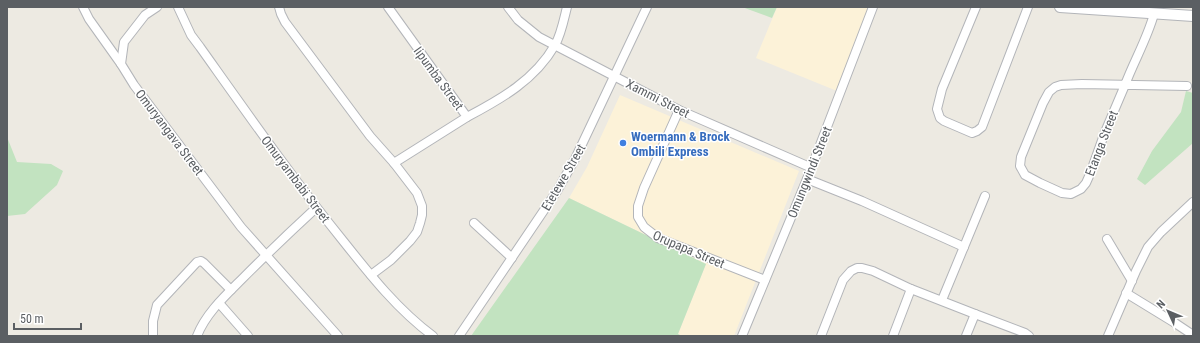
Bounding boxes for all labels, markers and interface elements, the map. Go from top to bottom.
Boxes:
street label: Iipumba Street [411,44,467,113]
street label: Xammi Street [623,76,692,121]
street label: Omuryangava Street [132,86,207,178]
street label: Etanga Street [1082,108,1121,178]
street label: Omungwindi Street [784,124,835,220]
place label: Woermann & Brock Ombili Express [631,129,730,159]
street label: Omuryambabi Street [258,133,333,226]
marker: Woermann & Brock Ombili Express [618,138,628,148]
street label: Etetewe Street [538,141,589,213]
street label: Orupapa Street [651,228,727,271]
north arrow [1148,291,1188,331]
text: N [1154,297,1168,311]
scale bar [14,305,81,331]
text: 50 m [20,312,44,326]

